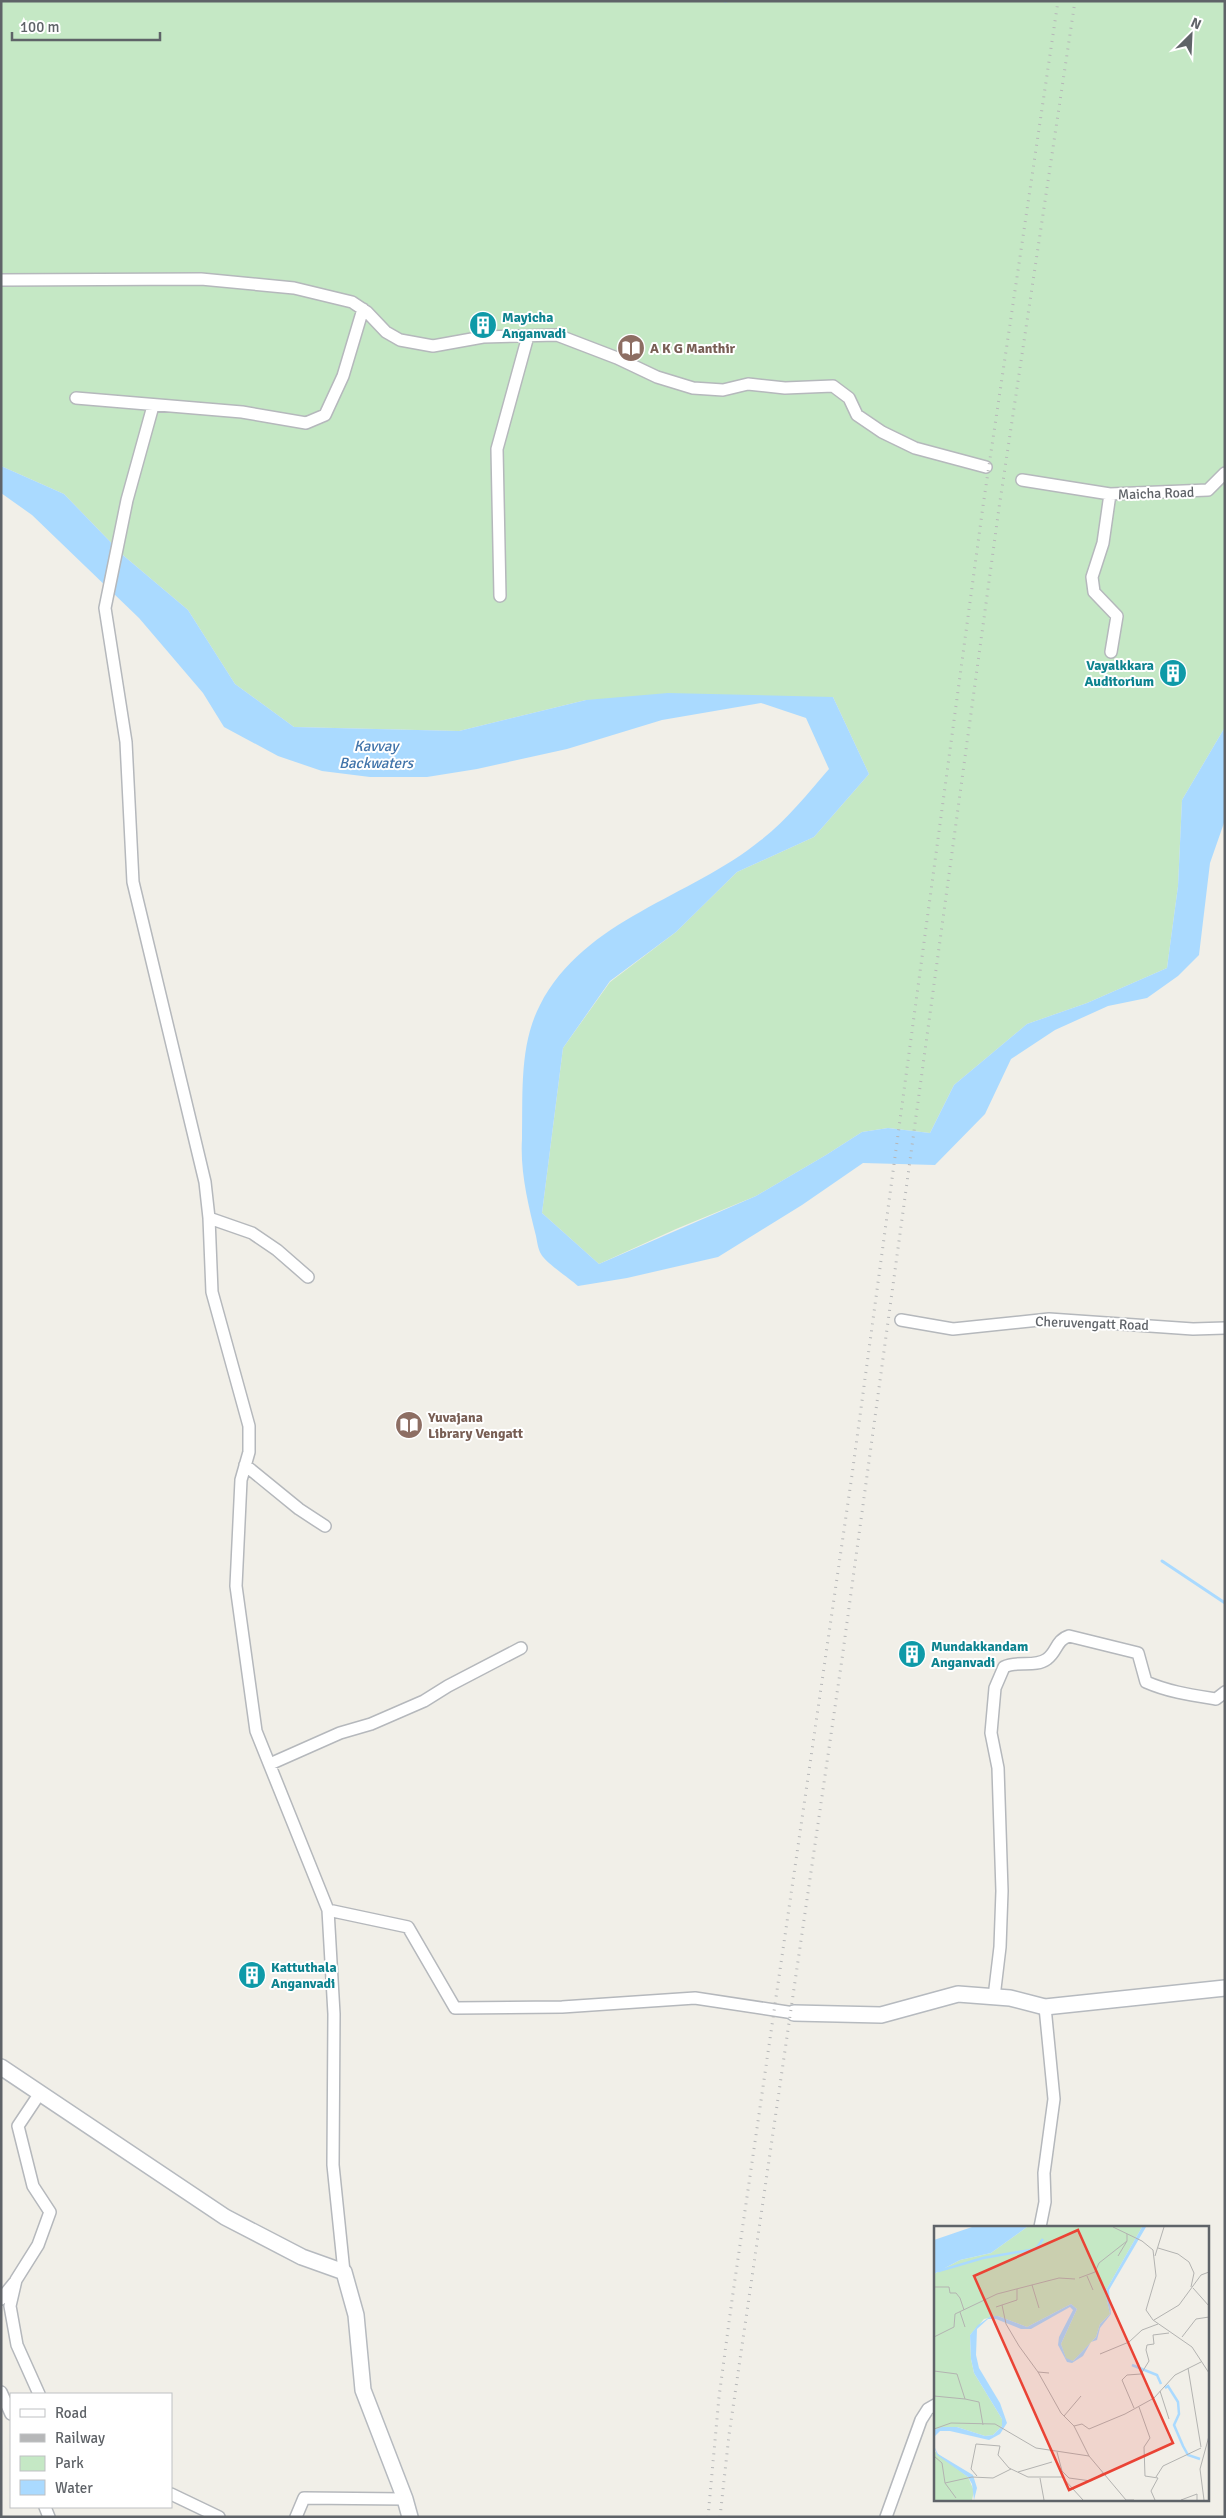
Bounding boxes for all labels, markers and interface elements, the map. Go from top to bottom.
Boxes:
scale bar [12,10,160,42]
north arrow [1166,10,1216,60]
text: N [1188,14,1204,33]
text: 100 m [20,18,60,36]
place label: Mayicha Anganvadi [502,309,566,342]
building icon: Mayicha Anganvadi [468,310,498,340]
library icon: A K G Manthir [616,333,646,363]
place label: A K G Manthir [650,340,736,357]
street label: Maicha Road [1117,484,1195,503]
place label: Vayalkkara Auditorium [1084,657,1154,690]
building icon: Vayalkkara Auditorium [1158,658,1188,688]
water label: Kavvay Backwaters [339,737,414,772]
street label: Cheruvengatt Road [1035,1313,1149,1334]
place label: Yuvajana Library Vengatt [427,1409,524,1442]
library icon: Yuvajana Library Vengatt [394,1410,424,1440]
place label: Mundakkandam Anganvadi [931,1638,1028,1671]
building icon: Mundakkandam Anganvadi [897,1639,927,1669]
place label: Kattuthala Anganvadi [271,1959,337,1992]
building icon: Kattuthala Anganvadi [237,1960,267,1990]
inset map [934,2226,1208,2500]
legend [10,2393,172,2508]
text: Road [55,2404,87,2422]
text: Railway [55,2429,105,2447]
text: Park [55,2454,84,2472]
text: Water [55,2479,93,2497]

